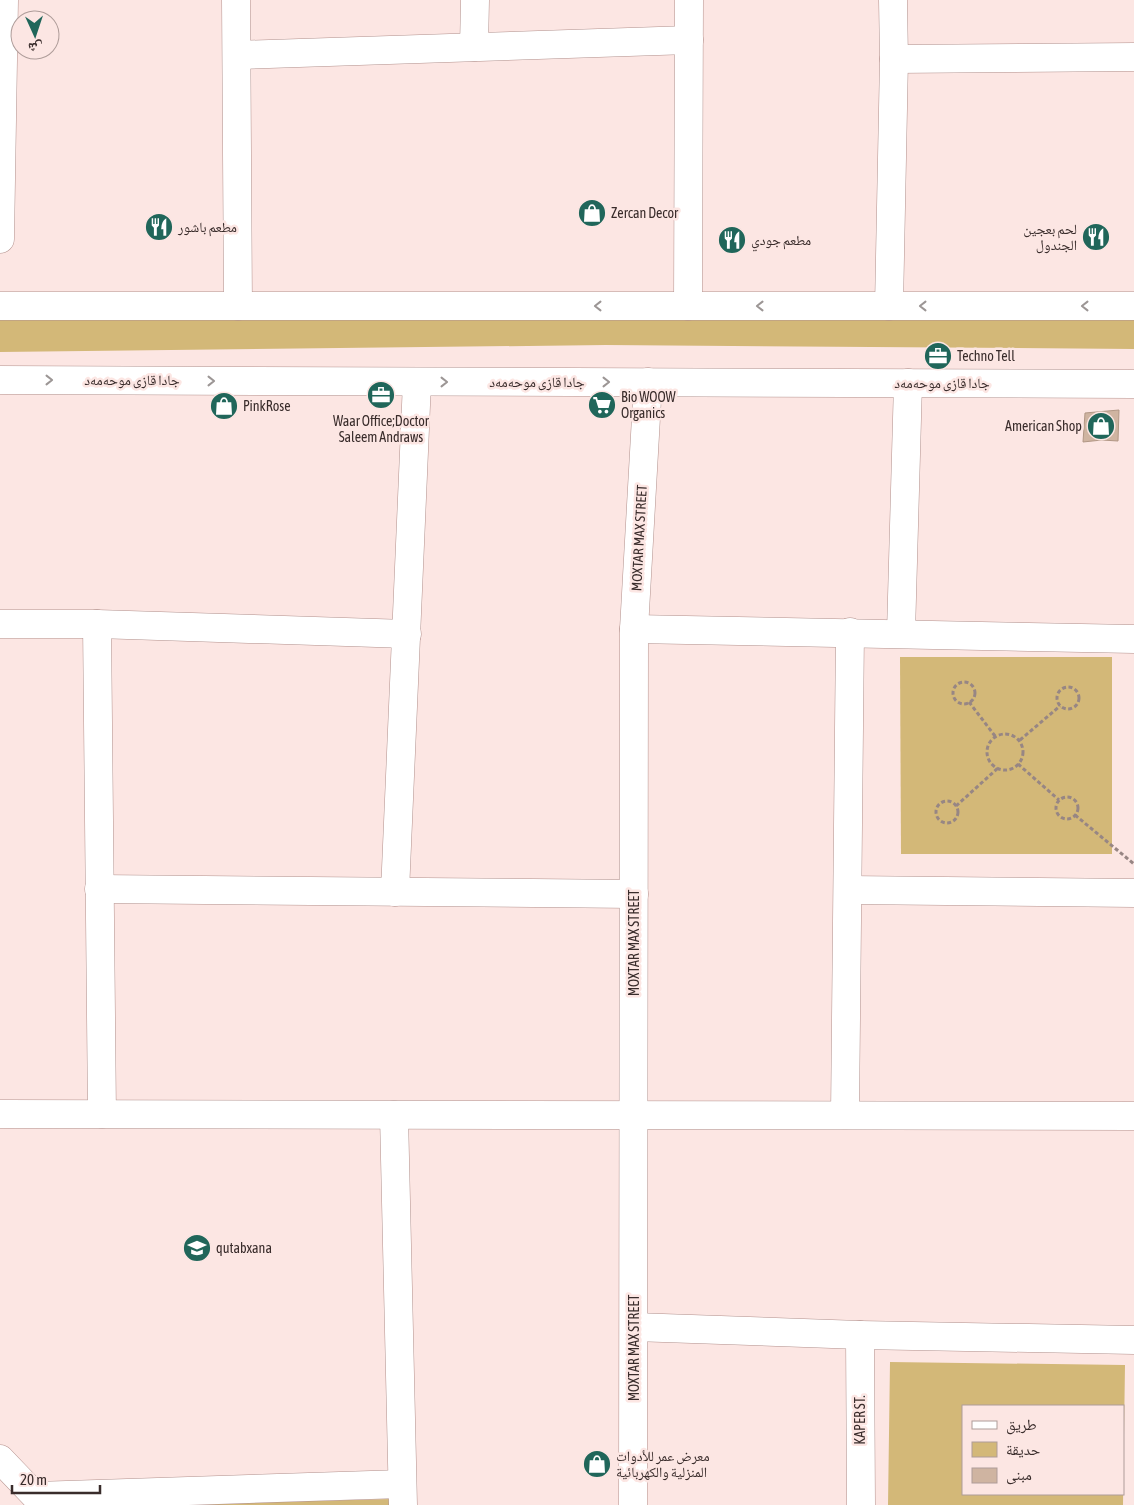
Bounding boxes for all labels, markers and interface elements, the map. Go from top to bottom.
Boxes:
north arrow [10,10,60,60]
text: ش [28,39,44,56]
shop icon: Zercan Decor [577,198,607,228]
place label: Zercan Decor [611,205,679,221]
restaurant icon: مطعم باشور [144,212,174,242]
place label: مطعم باشور [177,219,237,237]
place label: لحم بعجين الجندول [1023,221,1077,254]
restaurant icon: لحم بعجين الجندول [1081,222,1111,252]
restaurant icon: مطعم جودي [717,225,747,255]
place label: مطعم جودي [751,232,811,252]
one-way arrow [594,301,602,311]
one-way arrow [756,301,764,311]
one-way arrow [919,301,926,311]
one-way arrow [1081,301,1089,311]
office icon: Techno Tell [923,341,953,371]
place label: Techno Tell [957,348,1015,364]
street label: جادا قازی موحەمەد [84,372,180,389]
street label: جادا قازی موحەمەد [489,374,585,391]
one-way arrow [45,375,53,385]
street label: جادا قازی موحەمەد [894,375,990,392]
one-way arrow [208,376,215,386]
one-way arrow [440,377,448,387]
one-way arrow [602,377,610,387]
office icon: Waar Office;Doctor Saleem Andraws [366,380,396,410]
place label: Bio WOOW Organics [621,389,677,421]
supermarket icon: Bio WOOW Organics [587,390,617,420]
shop icon: PinkRose [209,391,239,421]
place label: PinkRose [243,398,291,414]
shop icon: American Shop [1086,411,1116,441]
place label: Waar Office;Doctor Saleem Andraws [333,413,430,445]
place label: American Shop [1005,418,1082,434]
street label: MOXTAR MAX STREET [628,484,650,592]
street label: MOXTAR MAX STREET [626,890,642,996]
school or university icon: qutabxana [182,1233,212,1263]
place label: qutabxana [216,1240,272,1256]
street label: MOXTAR MAX STREET [626,1295,642,1401]
street label: KAPER ST. [852,1395,868,1445]
legend [962,1405,1124,1495]
text: طريق [1006,1416,1037,1435]
text: حديقة [1006,1441,1041,1458]
place label: معرض عمر للأدوات المنزلية والكهربائية [616,1448,710,1481]
shop icon: معرض عمر للأدوات المنزلية والكهربائية [582,1449,612,1479]
scale bar [12,1462,100,1494]
text: مبنى [1006,1466,1032,1485]
text: 20 m [20,1471,47,1488]

